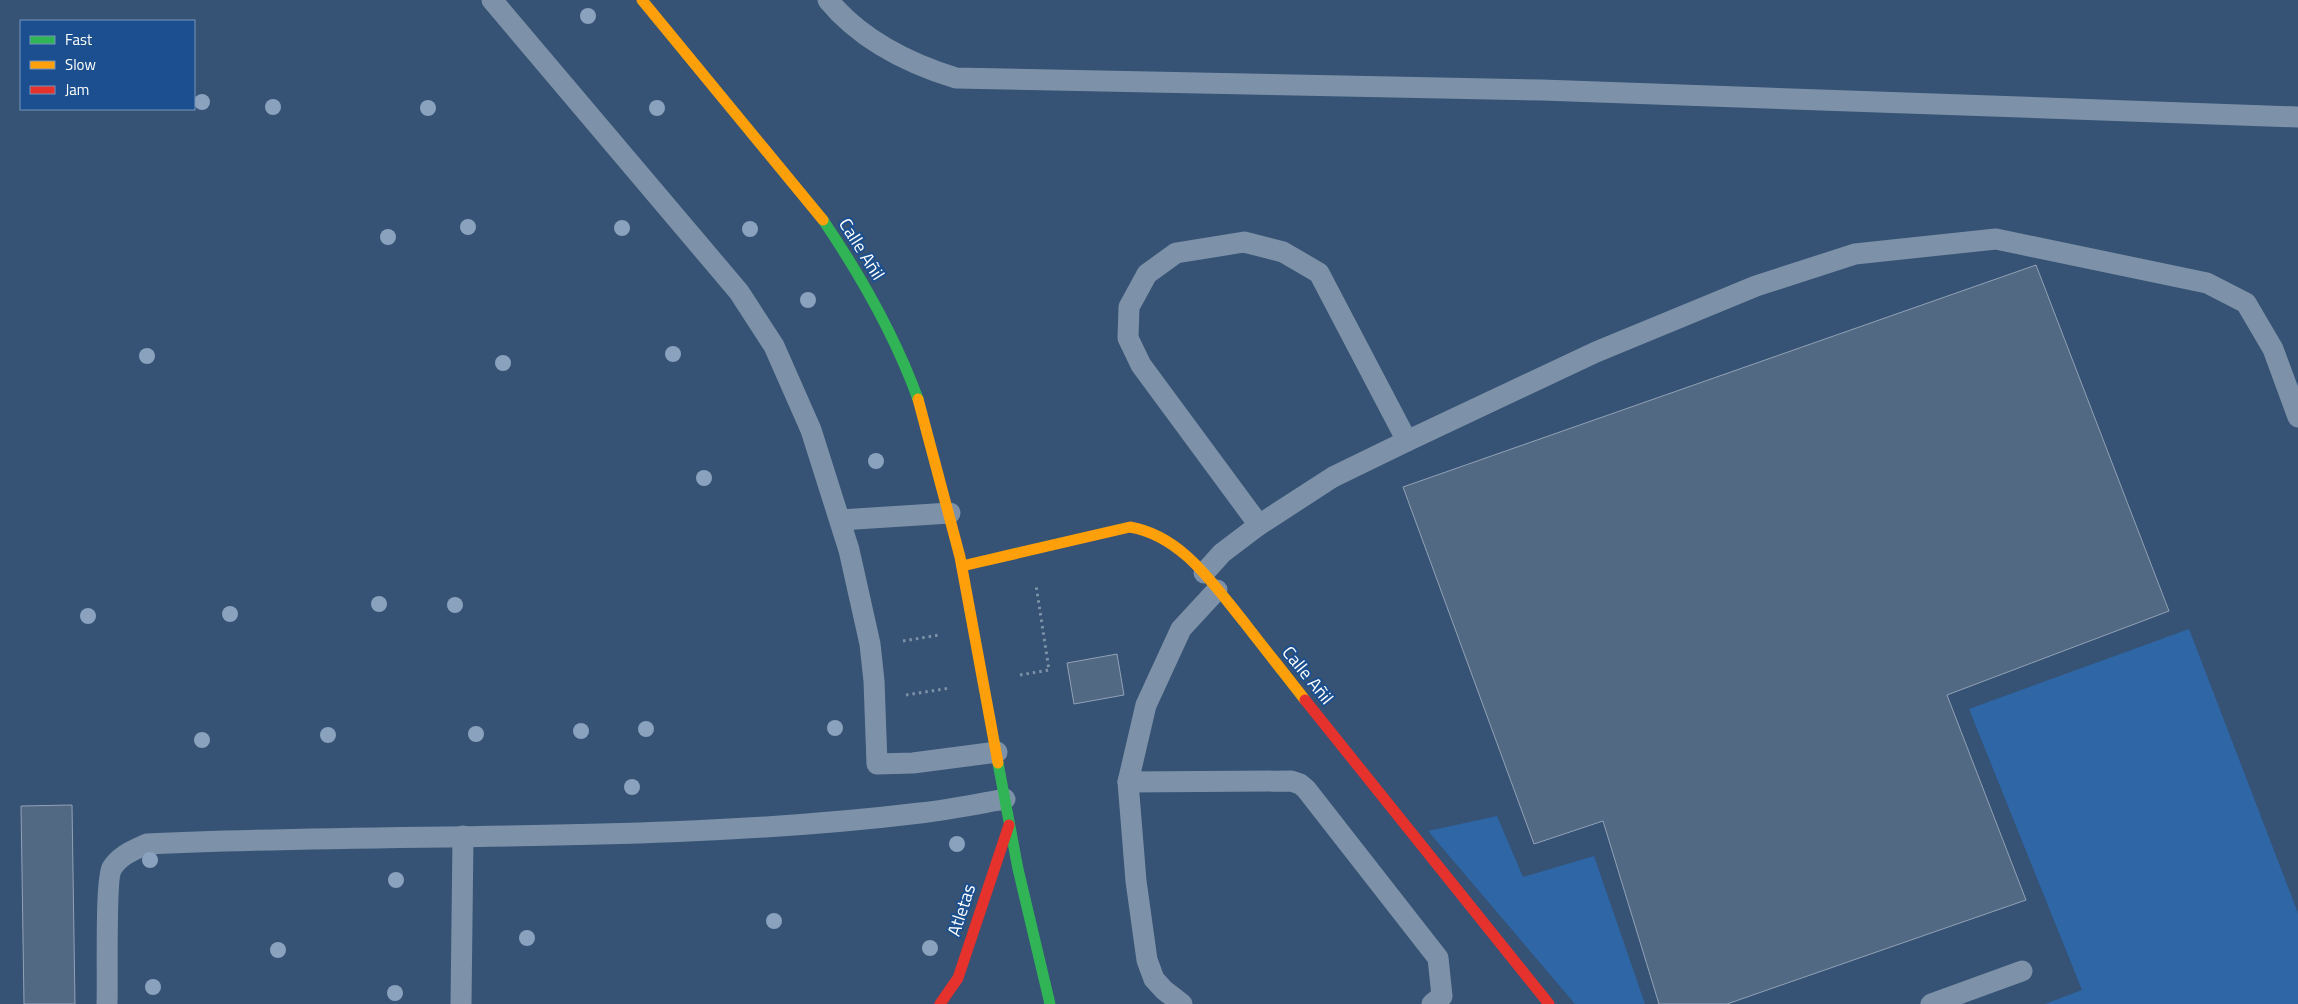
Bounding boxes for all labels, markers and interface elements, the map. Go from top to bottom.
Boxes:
legend [20,20,195,110]
text: Fast [65,28,93,51]
text: Slow [65,53,96,76]
text: Jam [65,78,89,101]
street label: Calle Añil [832,213,892,285]
street label: Calle Añil [1276,640,1340,710]
street label: Atletas [940,880,982,940]

